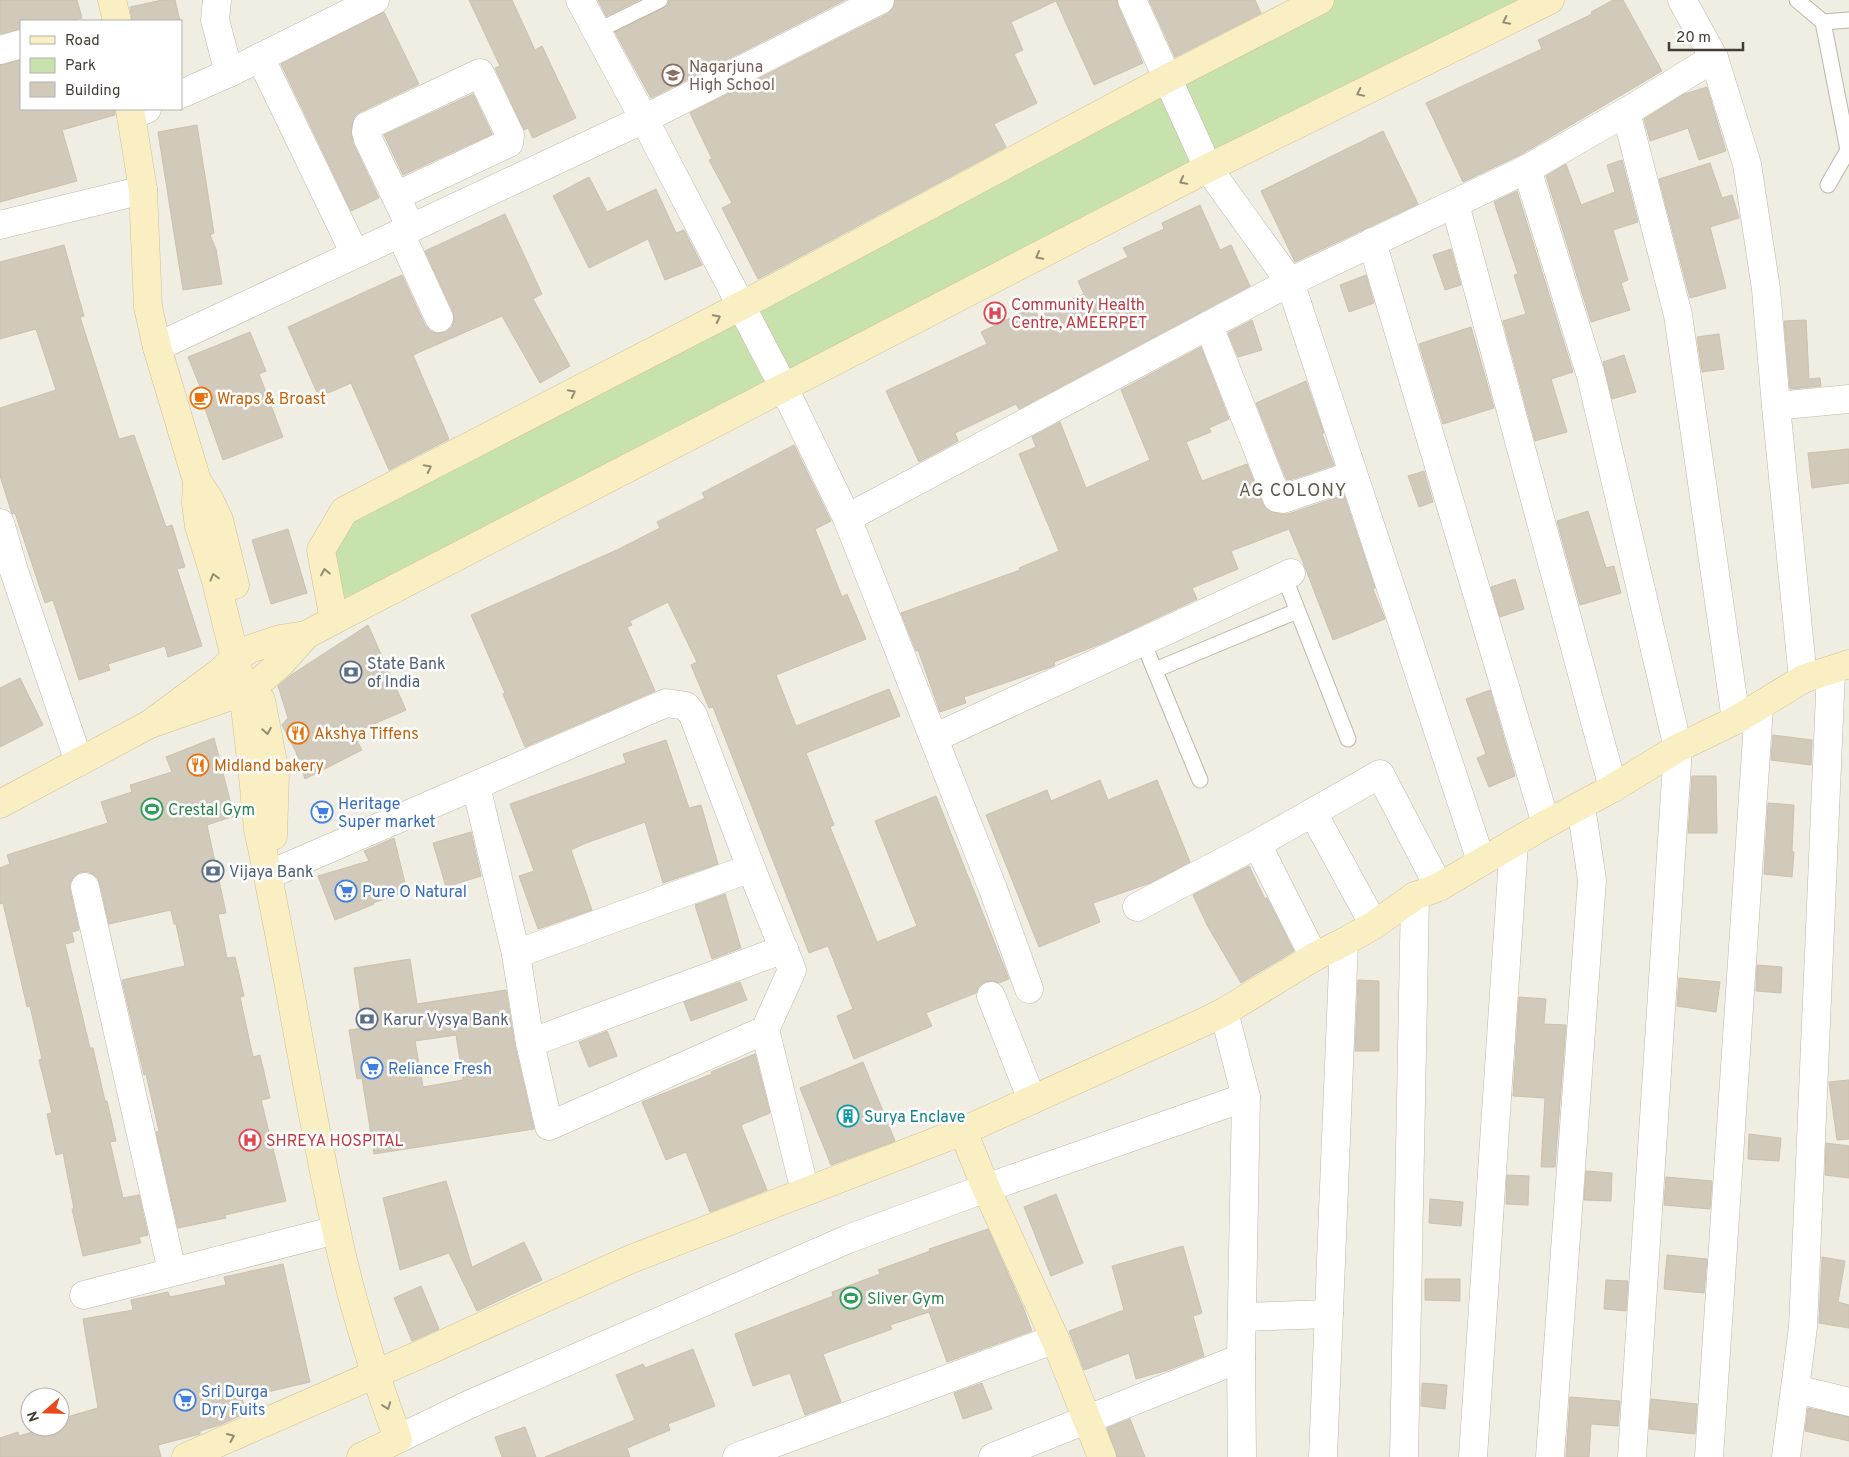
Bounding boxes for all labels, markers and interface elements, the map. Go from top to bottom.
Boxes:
one-way arrow [1502,15,1511,26]
legend [20,20,182,110]
scale bar [1669,20,1743,52]
text: 20 m [1676,29,1711,48]
text: Road [65,32,100,51]
text: Park [65,57,96,76]
place label: Nagarjuna High School [689,58,775,96]
school or university icon: Nagarjuna High School [661,63,685,87]
text: Building [65,82,120,101]
one-way arrow [1356,87,1365,97]
one-way arrow [1179,175,1188,185]
one-way arrow [1035,250,1044,260]
place label: Community Health Centre, AMEERPET [1011,296,1147,334]
hospital icon: Community Health Centre, AMEERPET [983,301,1007,325]
one-way arrow [712,314,721,324]
cafe icon: Wraps & Broast [189,386,213,410]
one-way arrow [567,389,576,399]
place label: Wraps & Broast [217,390,326,410]
one-way arrow [423,464,432,474]
district label: AG COLONY [1239,480,1347,503]
one-way arrow [320,568,331,576]
one-way arrow [210,574,220,582]
place label: State Bank of India [367,655,446,693]
bank icon: State Bank of India [339,660,363,684]
restaurant icon: Akshya Tiffens [286,721,310,745]
place label: Akshya Tiffens [314,725,419,745]
one-way arrow [261,727,271,736]
restaurant icon: Midland bakery [186,753,210,777]
place label: Midland bakery [214,757,324,777]
place label: Heritage Super market [338,795,436,833]
sports icon: Crestal Gym [140,797,164,821]
supermarket icon: Heritage Super market [310,800,334,824]
place label: Crestal Gym [168,801,255,821]
bank icon: Vijaya Bank [201,859,225,883]
place label: Vijaya Bank [229,863,314,883]
supermarket icon: Pure O Natural [334,879,358,903]
place label: Pure O Natural [362,883,467,903]
bank icon: Karur Vysya Bank [355,1007,379,1031]
place label: Karur Vysya Bank [383,1011,509,1031]
supermarket icon: Reliance Fresh [360,1056,384,1080]
place label: Reliance Fresh [388,1060,492,1080]
building icon: Surya Enclave [836,1104,860,1128]
place label: Surya Enclave [864,1108,965,1128]
hospital icon: SHREYA HOSPITAL [238,1128,262,1152]
place label: SHREYA HOSPITAL [266,1132,403,1152]
sports icon: Sliver Gym [839,1286,863,1310]
place label: Sliver Gym [867,1290,945,1310]
place label: Sri Durga Dry Fuits [201,1383,268,1421]
north arrow [20,1387,70,1437]
supermarket icon: Sri Durga Dry Fuits [173,1388,197,1412]
one-way arrow [381,1402,391,1410]
text: N [24,1408,44,1424]
one-way arrow [226,1433,235,1444]

